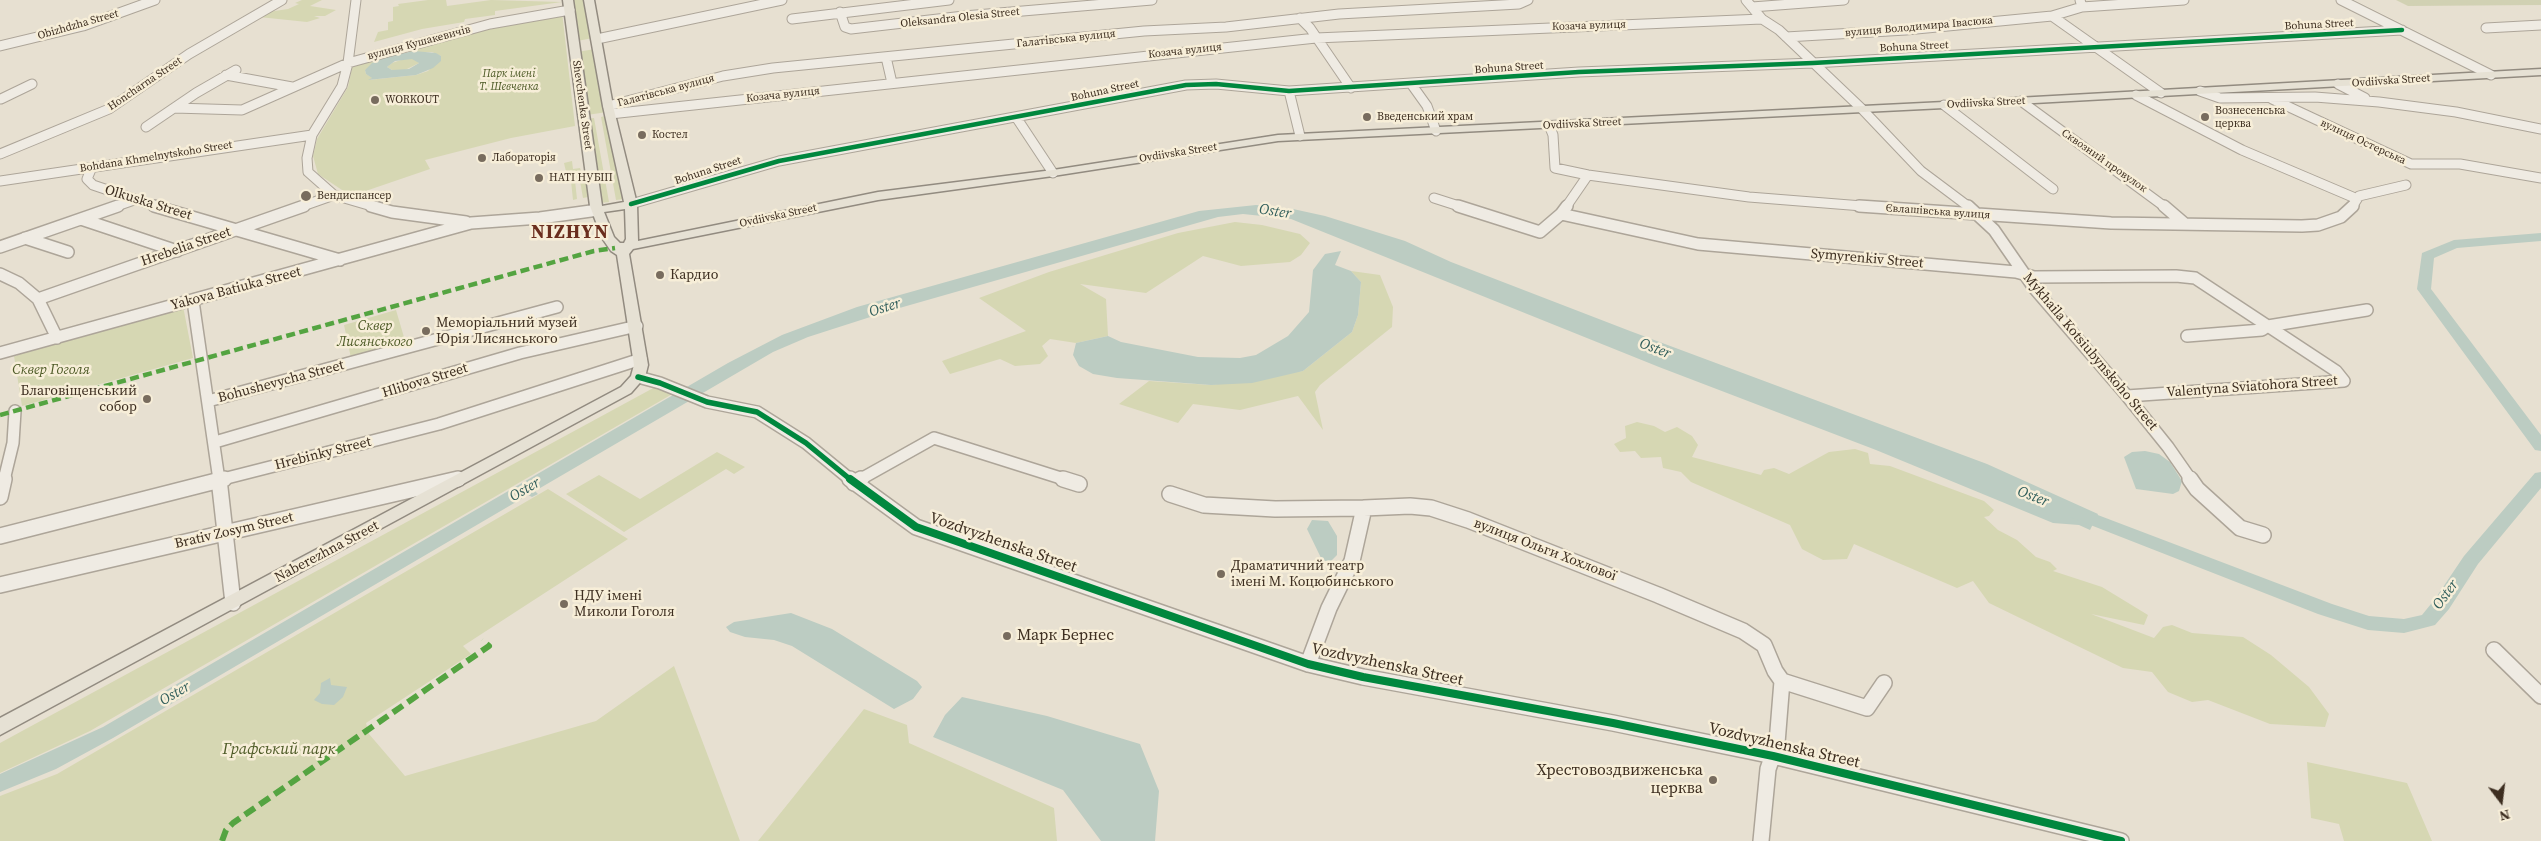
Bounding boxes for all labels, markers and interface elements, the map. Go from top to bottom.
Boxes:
street label: Oleksandra Olesia Street [900,5,1020,31]
street label: Obizhdzha Street [36,7,120,43]
street label: вулиця Володимира Івасюка [1845,14,1993,40]
street label: Bohuna Street [2284,17,2354,33]
street label: Козача вулиця [1552,18,1626,34]
street label: вулиця Кушакевичів [366,23,472,63]
street label: Галатівська вулиця [1016,27,1116,51]
street label: Bohuna Street [1879,39,1949,55]
street label: Козача вулиця [1147,41,1223,61]
street label: Honcharna Street [105,54,185,114]
street label: Bohuna Street [1474,59,1544,77]
street label: Shevchenka Street [569,60,595,150]
park label: Парк імені Т. Шевченка [479,67,539,93]
street label: Галатівська вулиця [616,72,716,110]
street label: Ovdiivska Street [2351,72,2431,90]
street label: Bohuna Street [1070,77,1140,105]
street label: Козача вулиця [745,85,821,105]
place label: WORKOUT [385,93,439,107]
marker: WORKOUT [369,94,381,106]
street label: Ovdiivska Street [1946,94,2026,112]
place label: Вознесенська церква [2215,104,2285,130]
place label: Введенський храм [1377,110,1473,124]
marker: Введенський храм [1361,111,1373,123]
marker: Вознесенська церква [2199,111,2211,123]
street label: Ovdiivska Street [1542,115,1622,133]
street label: вулиця Остерська [2318,116,2408,168]
street label: Сквозний провулок [2059,126,2149,196]
place label: Костел [652,128,688,142]
marker: Костел [636,129,648,141]
street label: Bohdana Khmelnytskoho Street [79,138,233,176]
street label: Ovdiivska Street [1138,140,1218,166]
place label: Лабораторія [492,151,556,165]
marker: Лабораторія [476,152,488,164]
street label: Bohuna Street [673,154,743,188]
place label: НАТІ НУБІП [549,171,613,185]
marker: НАТІ НУБІП [533,172,545,184]
street label: Olkuska Street [102,182,194,224]
marker: Вендиспансер [299,189,313,203]
place label: Вендиспансер [317,189,392,203]
street label: Ovdiivska Street [738,201,818,231]
water label: Oster [1258,201,1292,223]
street label: Євлашівська вулиця [1885,202,1991,222]
district label: NIZHYN [530,222,610,244]
street label: Hrebelia Street [139,224,233,270]
street label: Symyrenkiv Street [1810,246,1924,272]
street label: Yakova Batiuka Street [169,264,303,314]
place label: Кардио [670,267,718,283]
marker: Кардио [654,269,666,281]
street label: Mykhaila Kotsiubynskoho Street [2019,270,2161,434]
water label: Oster [867,295,903,321]
place label: Меморіальний музей Юрія Лисянського [436,315,578,348]
park label: Сквер Лисянського [337,318,413,351]
marker: Меморіальний музей Юрія Лисянського [420,325,432,337]
water label: Oster [1637,335,1673,363]
street label: Bohushevycha Street [216,357,346,407]
street label: Hlibova Street [380,360,470,402]
park label: Сквер Гоголя [12,362,90,378]
street label: Valentyna Sviatohora Street [2166,373,2338,401]
place label: Благовіщенський собор [20,383,137,416]
marker: Благовіщенський собор [141,393,153,405]
street label: Hrebinky Street [273,434,373,474]
water label: Oster [506,474,544,506]
water label: Oster [2015,483,2051,511]
street label: Brativ Zosym Street [173,509,295,553]
street label: Vozdvyzhenska Street [927,509,1079,577]
street label: вулиця Ольги Хохлової [1471,515,1619,585]
street label: Naberezhna Street [272,518,382,586]
place label: Драматичний театр імені М. Коцюбинського [1231,558,1394,590]
marker: Драматичний театр імені М. Коцюбинського [1215,568,1227,580]
water label: Oster [2429,577,2463,613]
place label: НДУ імені Миколи Гоголя [574,588,675,620]
marker: НДУ імені Миколи Гоголя [558,598,570,610]
place label: Марк Бернес [1017,626,1114,646]
marker: Марк Бернес [1001,630,1013,642]
street label: Vozdvyzhenska Street [1309,640,1465,690]
water label: Oster [156,678,194,710]
street label: Vozdvyzhenska Street [1707,719,1861,773]
park label: Графський парк [223,740,335,760]
place label: Хрестовоздвиженська церква [1536,761,1703,799]
marker: Хрестовоздвиженська церква [1707,774,1719,786]
north arrow [2476,776,2526,826]
text: N [2497,805,2512,826]

